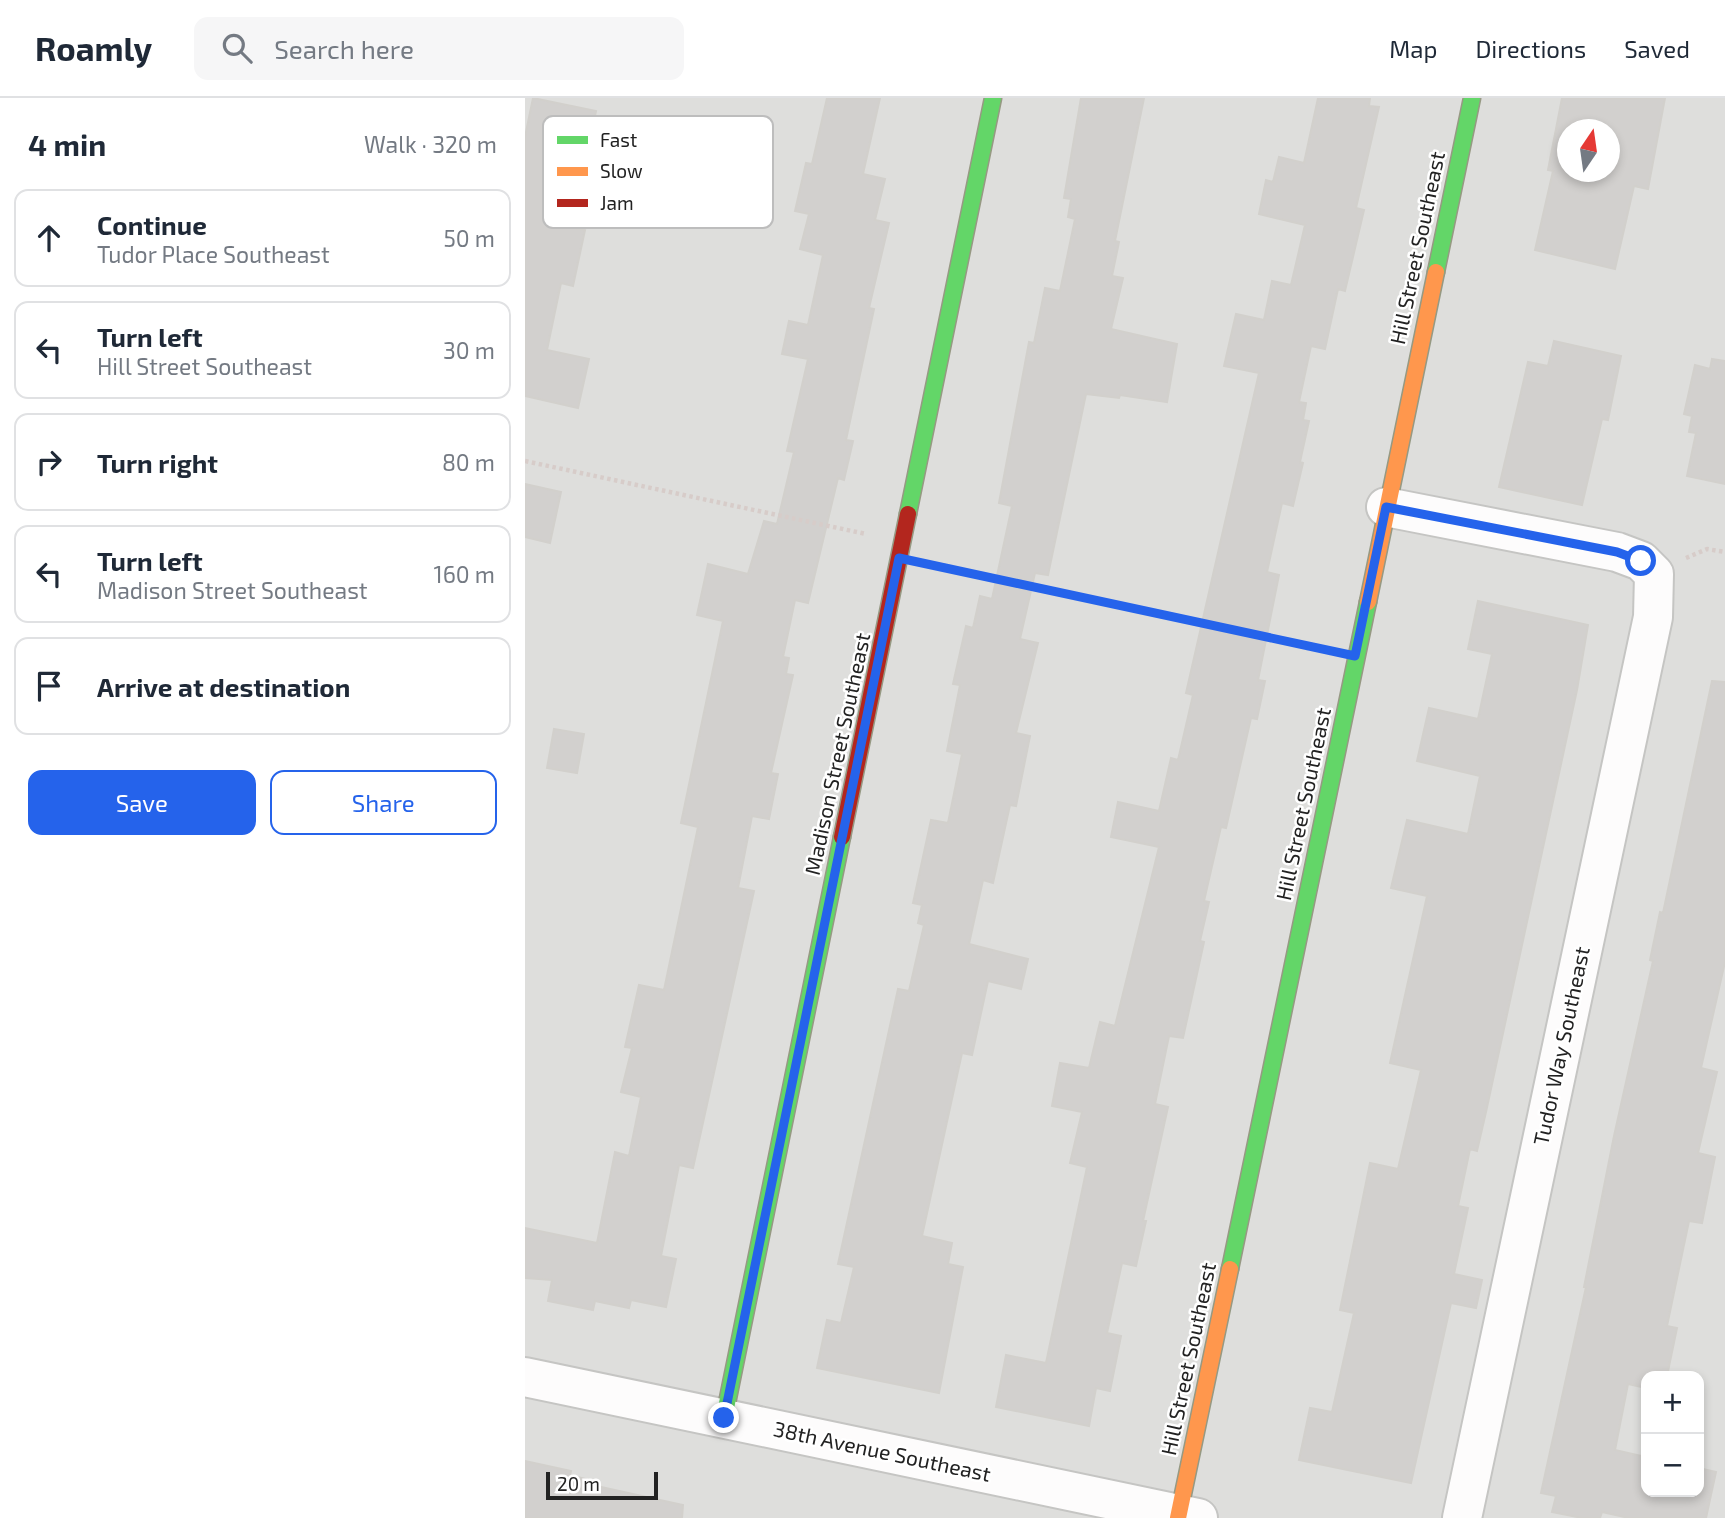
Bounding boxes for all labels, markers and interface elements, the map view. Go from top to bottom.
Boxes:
search box [194,17,684,80]
text: Roamly [35,28,152,68]
icon: search [218,29,256,67]
text: Search here [274,33,414,64]
text: Map [1389,34,1437,63]
text: Directions [1475,34,1586,63]
text: Saved [1624,34,1690,63]
legend [543,116,773,228]
north arrow [1557,119,1620,182]
text: 4 min [28,126,106,162]
text: Fast [600,128,637,151]
text: Walk · 320 m [364,130,497,158]
street label: Hill Street Southeast [1384,149,1449,346]
text: Slow [600,159,643,182]
text: Jam [600,191,634,214]
text: Continue [97,209,207,240]
icon: ahead [30,219,68,257]
text: 50 m [444,224,495,252]
text: Tudor Place Southeast [97,240,330,268]
text: Turn left [97,321,203,352]
icon: left [30,331,68,369]
text: 30 m [443,336,495,364]
text: Hill Street Southeast [97,352,312,380]
icon: right [30,443,68,481]
text: Turn right [97,447,218,478]
text: 80 m [442,448,495,476]
text: Turn left [97,545,203,576]
route start [1625,545,1656,576]
icon: left [30,555,68,593]
text: 160 m [434,560,495,588]
text: Madison Street Southeast [97,576,368,604]
street label: Madison Street Southeast [799,630,874,877]
icon: arrive [30,667,68,705]
text: Arrive at destination [97,671,350,702]
street label: Hill Street Southeast [1270,705,1335,902]
button: Save [28,770,256,835]
button: Share [270,770,497,835]
street label: Tudor Way Southeast [1527,944,1594,1147]
street label: Hill Street Southeast [1155,1260,1220,1457]
map controls [1641,1371,1704,1497]
button: + [1641,1371,1704,1434]
route end [708,1402,739,1433]
street label: 38th Avenue Southeast [772,1415,993,1486]
button: − [1641,1434,1704,1497]
scale bar [546,1469,658,1501]
text: 20 m [557,1472,600,1495]

